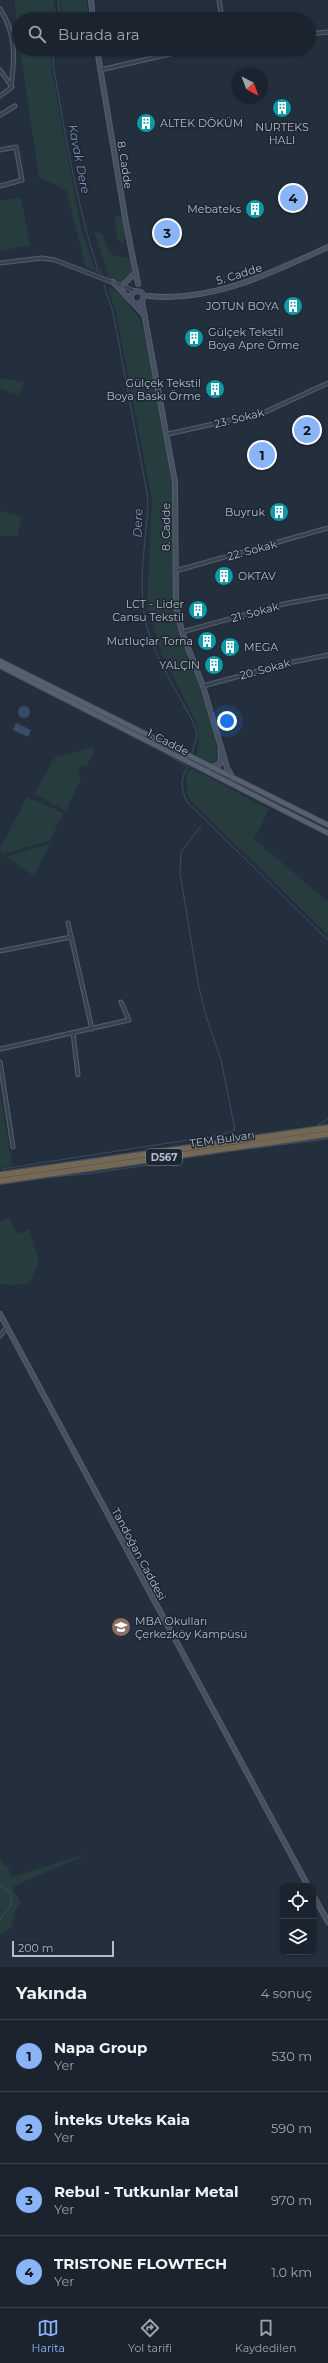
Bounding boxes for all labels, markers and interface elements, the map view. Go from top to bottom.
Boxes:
search box [12,12,316,56]
icon: search [26,23,48,45]
text: Burada ara [58,25,140,44]
north arrow [232,68,268,104]
building icon: NURTEKS HALI [271,97,293,119]
building icon: ALTEK DÖKÜM [135,112,157,134]
place label: ALTEK DÖKÜM [160,116,243,130]
place label: NURTEKS HALI [255,120,309,147]
water label: Kavak Dere [65,123,94,195]
street label: 8. Cadde [114,140,136,190]
pin: 4 [280,183,306,213]
building icon: Mebateks [244,198,266,220]
place label: Mebateks [187,202,242,216]
pin: 3 [154,218,180,248]
street label: 5. Cadde [214,260,264,288]
building icon: JOTUN BOYA [282,295,304,317]
place label: JOTUN BOYA [205,299,279,313]
place label: Gülçek Tekstil Boya Apre Örme [208,325,300,352]
building icon: Gülçek Tekstil Boya Apre Örme [183,327,205,349]
place label: Gülçek Tekstil Boya Baskı Örme [106,376,201,403]
building icon: Gülçek Tekstil Boya Baskı Örme [204,378,226,400]
street label: 23. Sokak [213,405,266,431]
pin: 2 [294,415,320,445]
pin: 1 [249,440,275,470]
building icon: Buyruk [268,501,290,523]
street label: 8. Cadde [159,503,173,551]
place label: Buyruk [225,505,265,519]
water label: Dere [129,508,146,538]
street label: 22. Sokak [226,537,279,563]
building icon: OKTAV [213,565,235,587]
place label: OKTAV [238,569,276,583]
place label: LCT - Lider Cansu Tekstil [112,597,184,624]
building icon: LCT - Lider Cansu Tekstil [187,599,209,621]
street label: 21. Sokak [230,599,281,625]
building icon: Mutluçlar Torna [196,630,218,652]
place label: Mutluçlar Torna [107,634,193,648]
building icon: MEGA [219,636,241,658]
place label: MEGA [244,640,278,654]
building icon: YALÇIN [203,654,225,676]
street label: 20. Sokak [238,655,292,682]
place label: YALÇIN [159,658,200,672]
your location [217,711,237,731]
street label: 1. Cadde [145,726,192,759]
street label: TEM Bulvarı [189,1128,255,1150]
road number: D567 [146,1149,182,1165]
street label: Tandoğan Caddesi [109,1505,169,1603]
place label: MBA Okulları Çerkezköy Kampüsü [135,1614,247,1641]
school or university icon: MBA Okulları Çerkezköy Kampüsü [110,1616,132,1638]
map controls [280,1883,316,1955]
button: locate [280,1883,316,1919]
button: layers [280,1919,316,1955]
scale bar [12,1939,114,1958]
text: 200 m [18,1941,53,1955]
text: Yakında [16,1983,87,2003]
text: 4 sonuç [261,1985,312,2001]
text: Napa Group [54,2038,147,2057]
text: 1 [26,2048,32,2064]
text: 530 m [272,2048,312,2064]
text: Yer [54,2057,75,2073]
text: İnteks Uteks Kaia [54,2110,190,2129]
text: 2 [25,2120,33,2136]
text: 590 m [271,2120,312,2136]
text: Yer [54,2129,75,2145]
text: Rebul - Tutkunlar Metal [54,2182,238,2201]
text: 3 [25,2192,33,2208]
text: 970 m [271,2192,312,2208]
text: Yer [54,2201,75,2217]
text: TRISTONE FLOWTECH [54,2254,227,2273]
text: 4 [25,2264,33,2280]
text: 1.0 km [271,2264,312,2280]
text: Yer [54,2273,75,2289]
tab: Harita [32,2317,65,2355]
tab: Yol tarifi [128,2317,172,2355]
tab: Kaydedilen [235,2317,296,2355]

